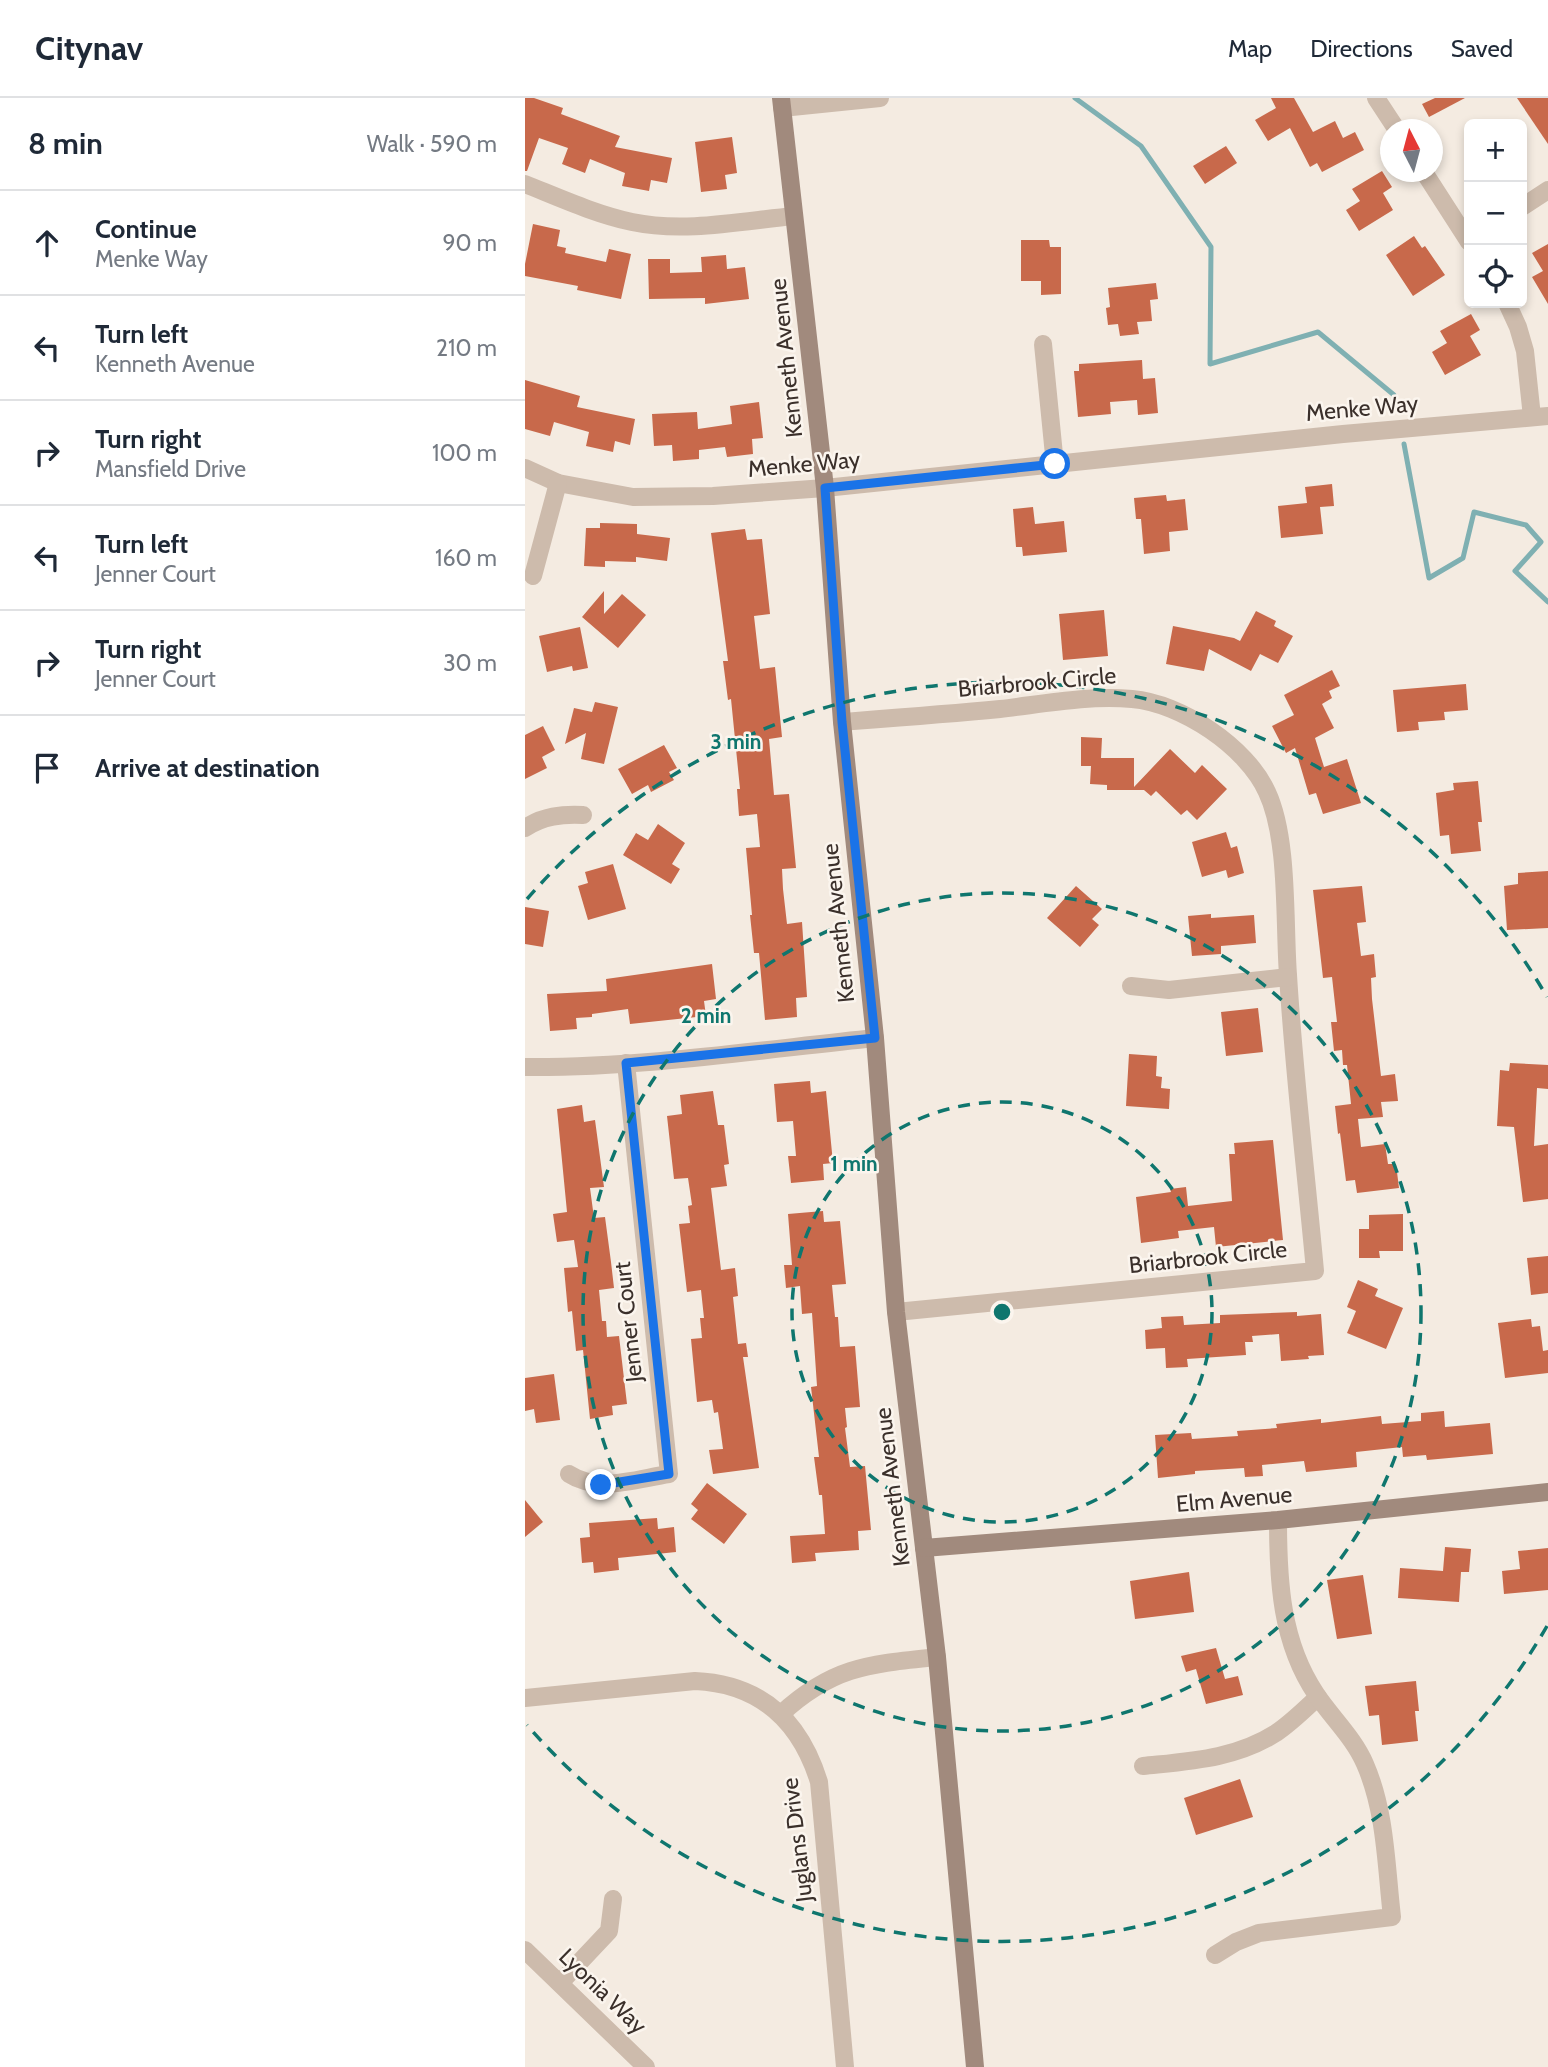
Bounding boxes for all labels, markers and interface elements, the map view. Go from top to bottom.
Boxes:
text: Citynav [35,28,143,68]
text: Map [1228,34,1272,63]
text: Directions [1310,34,1413,63]
text: Saved [1451,34,1513,63]
north arrow [1380,119,1443,182]
map controls [1464,119,1527,308]
button: + [1464,119,1527,182]
text: 8 min [28,125,103,162]
text: Walk · 590 m [367,130,497,158]
button: − [1464,182,1527,245]
text: Continue [95,213,197,245]
icon: ahead [28,224,66,262]
text: 90 m [443,229,497,257]
text: Menke Way [95,245,208,273]
button: locate [1464,245,1527,308]
street label: Kenneth Avenue [764,277,808,439]
text: Turn left [95,318,188,350]
icon: left [28,329,66,367]
text: 210 m [436,334,497,362]
text: Kenneth Avenue [95,350,255,378]
street label: Menke Way [1305,389,1420,427]
text: Turn right [95,423,201,455]
icon: right [28,434,66,472]
text: 100 m [432,439,497,467]
street label: Menke Way [747,445,862,483]
route start [1039,448,1070,479]
text: Mansfield Drive [95,455,246,483]
text: Turn left [95,528,188,560]
icon: left [28,539,66,577]
text: 160 m [435,544,497,572]
text: Jenner Court [95,560,216,588]
text: Turn right [95,633,201,665]
icon: right [28,644,66,682]
text: 30 m [443,649,497,677]
street label: Briarbrook Circle [957,661,1118,703]
text: Jenner Court [95,665,216,693]
text: 3 min [711,729,761,754]
icon: arrive [28,749,66,787]
text: Arrive at destination [95,752,320,784]
street label: Kenneth Avenue [816,842,860,1004]
text: 2 min [681,1003,731,1028]
text: 1 min [830,1151,878,1176]
street label: Briarbrook Circle [1128,1235,1289,1279]
street label: Jenner Court [608,1260,648,1385]
centre of rings [990,1300,1014,1324]
street label: Kenneth Avenue [868,1406,916,1568]
route end [585,1469,616,1500]
street label: Elm Avenue [1175,1480,1293,1518]
street label: Juglans Drive [775,1776,819,1905]
street label: Lyonia Way [553,1942,653,2040]

